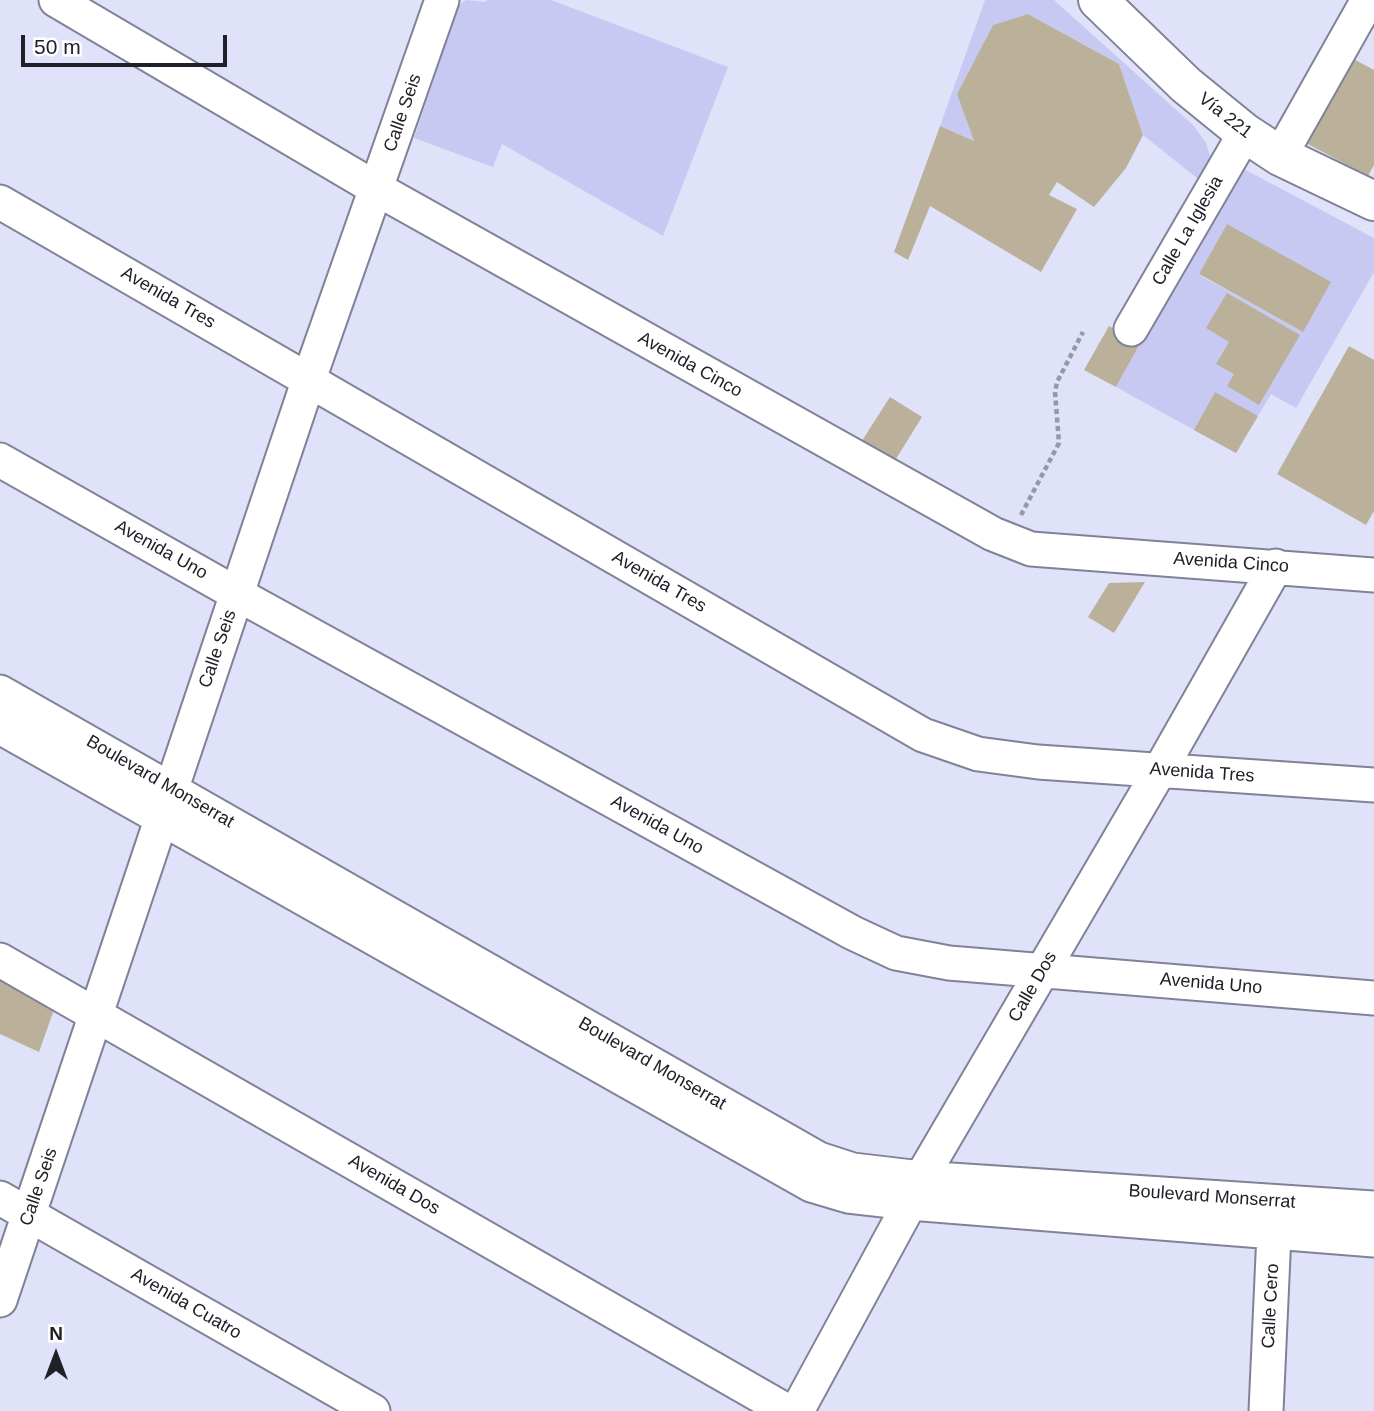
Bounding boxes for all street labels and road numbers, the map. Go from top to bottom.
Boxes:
street label: Calle Seis [380,71,426,155]
street label: Vía 221 [1194,88,1256,144]
street label: Calle La Iglesia [1148,172,1228,290]
street label: Avenida Tres [117,262,219,334]
street label: Avenida Cinco [634,327,746,403]
street label: Avenida Uno [111,516,211,584]
street label: Avenida Tres [608,546,710,618]
street label: Avenida Cinco [1173,548,1289,578]
street label: Calle Seis [195,607,241,691]
street label: Boulevard Monserrat [82,731,238,833]
street label: Avenida Tres [1149,759,1255,787]
street label: Avenida Uno [607,791,707,859]
street label: Calle Dos [1004,948,1062,1026]
street label: Avenida Uno [1159,969,1263,999]
street label: Boulevard Monserrat [574,1013,730,1115]
street label: Calle Seis [16,1145,62,1229]
street label: Avenida Dos [345,1150,443,1220]
street label: Boulevard Monserrat [1128,1180,1296,1214]
street label: Calle Cero [1258,1263,1284,1349]
street label: Avenida Cuatro [127,1264,245,1344]

